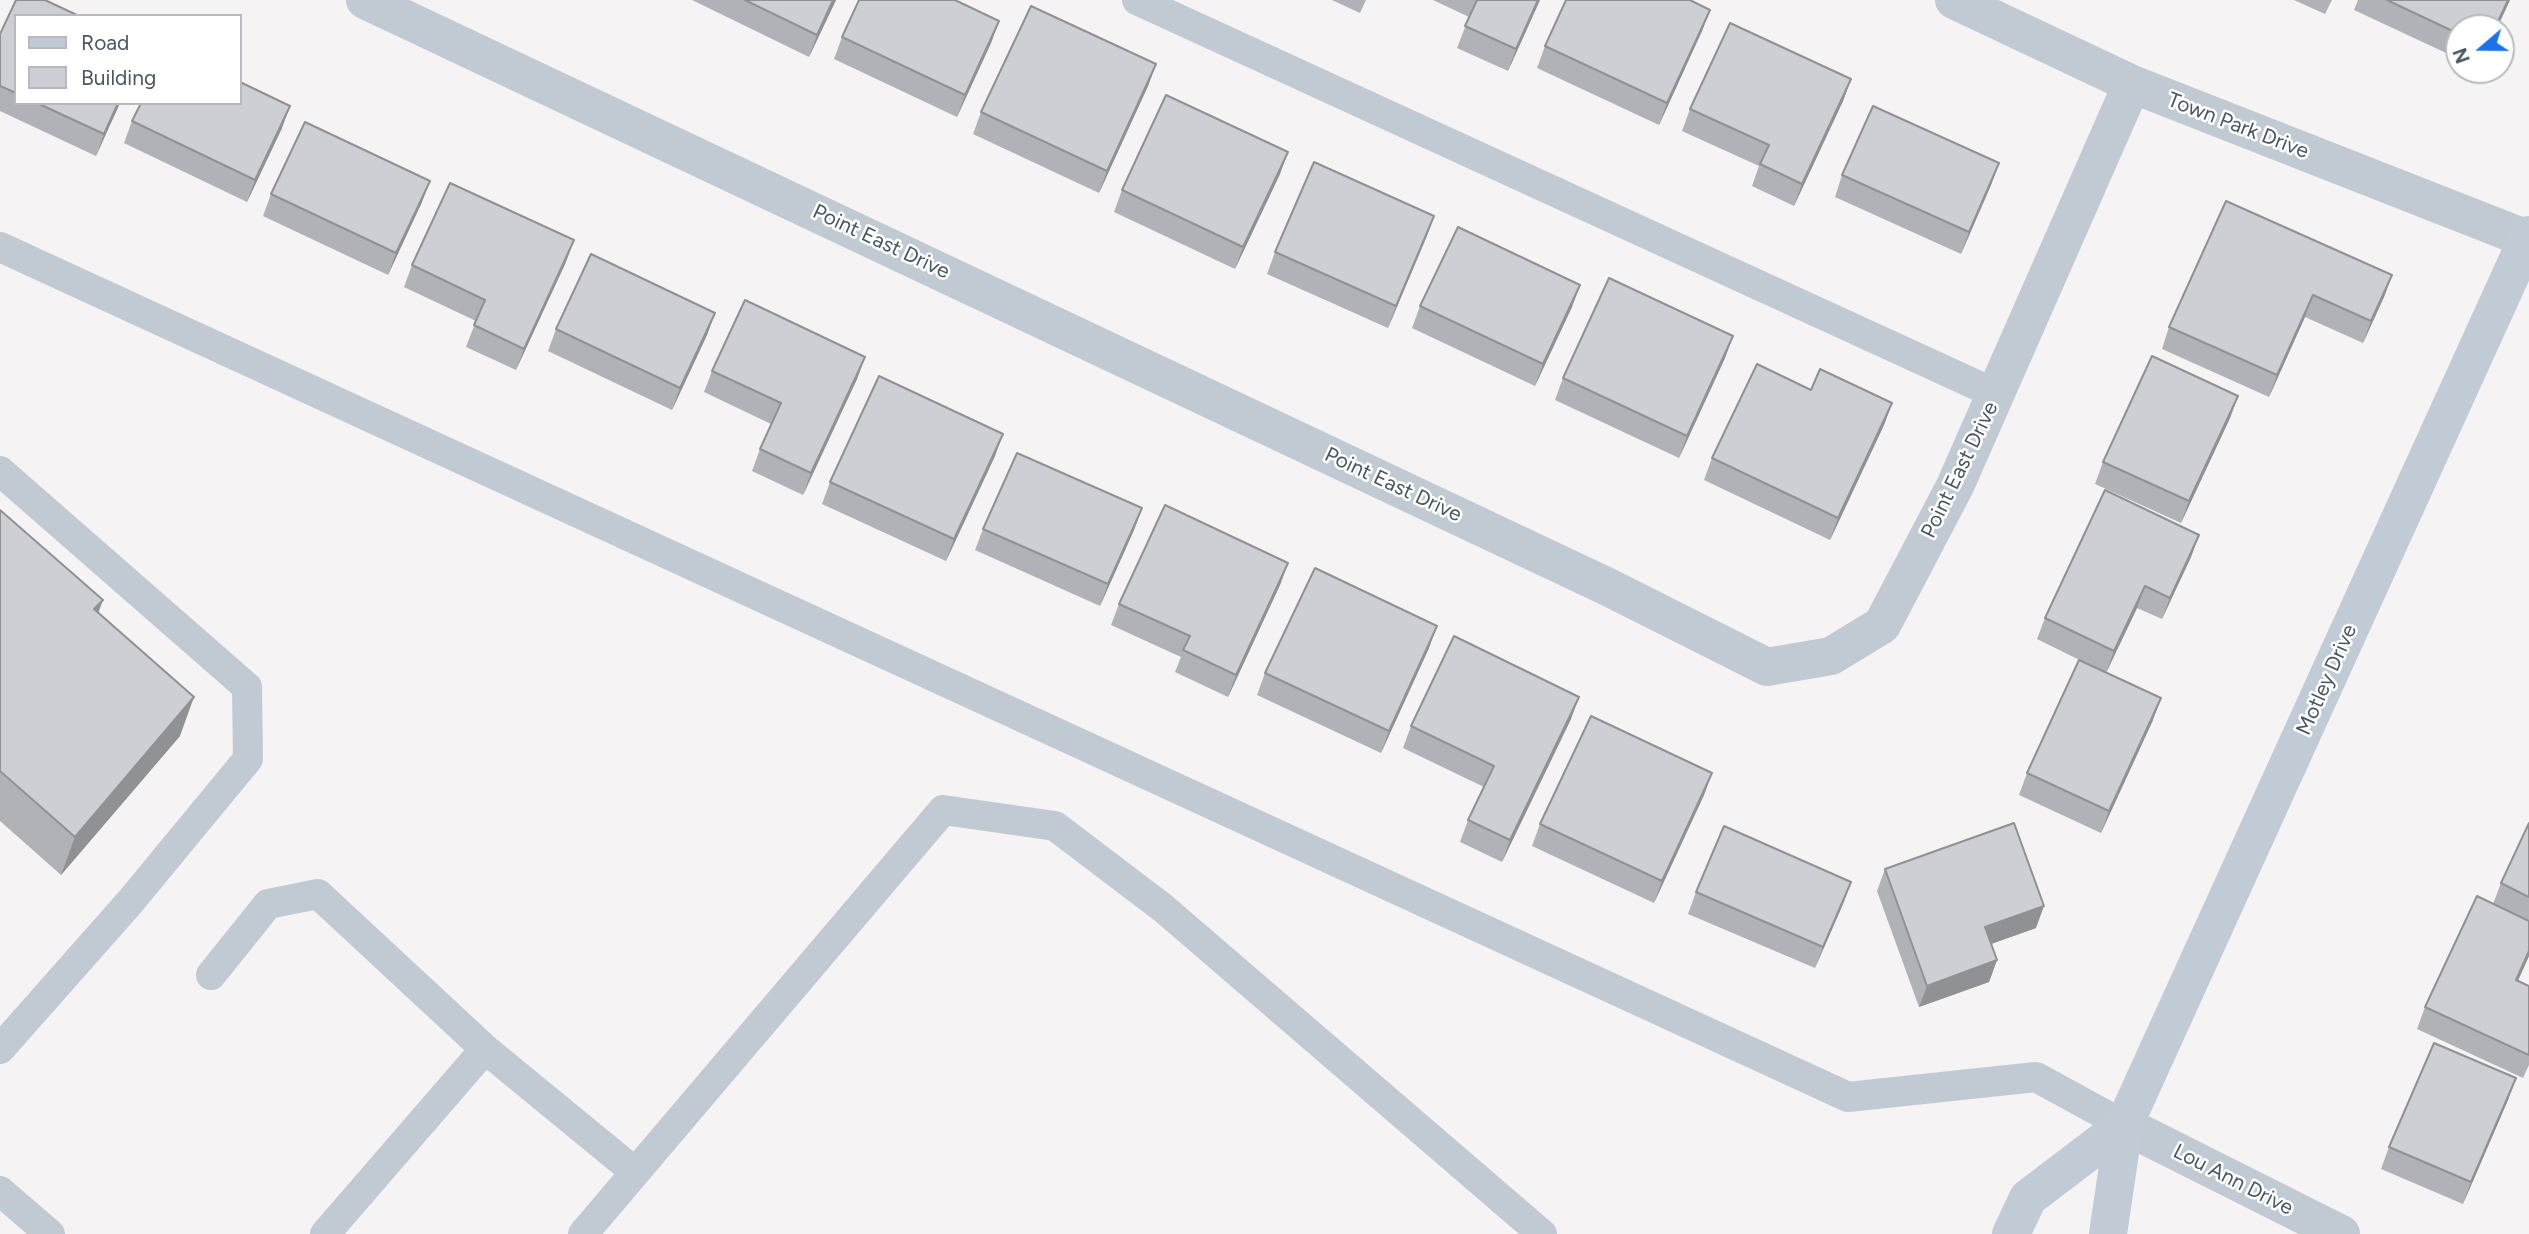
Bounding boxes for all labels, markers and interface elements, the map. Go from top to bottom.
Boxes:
legend [14,14,242,105]
north arrow [2445,14,2515,84]
text: Road [81,30,129,55]
text: N [2448,45,2475,67]
text: Building [81,65,156,90]
street label: Town Park Drive [2164,87,2312,165]
street label: Point East Drive [808,199,954,285]
street label: Point East Drive [1916,398,2004,542]
street label: Point East Drive [1320,442,1466,528]
street label: Motley Drive [2291,621,2363,739]
street label: Lou Ann Drive [2169,1139,2297,1221]

